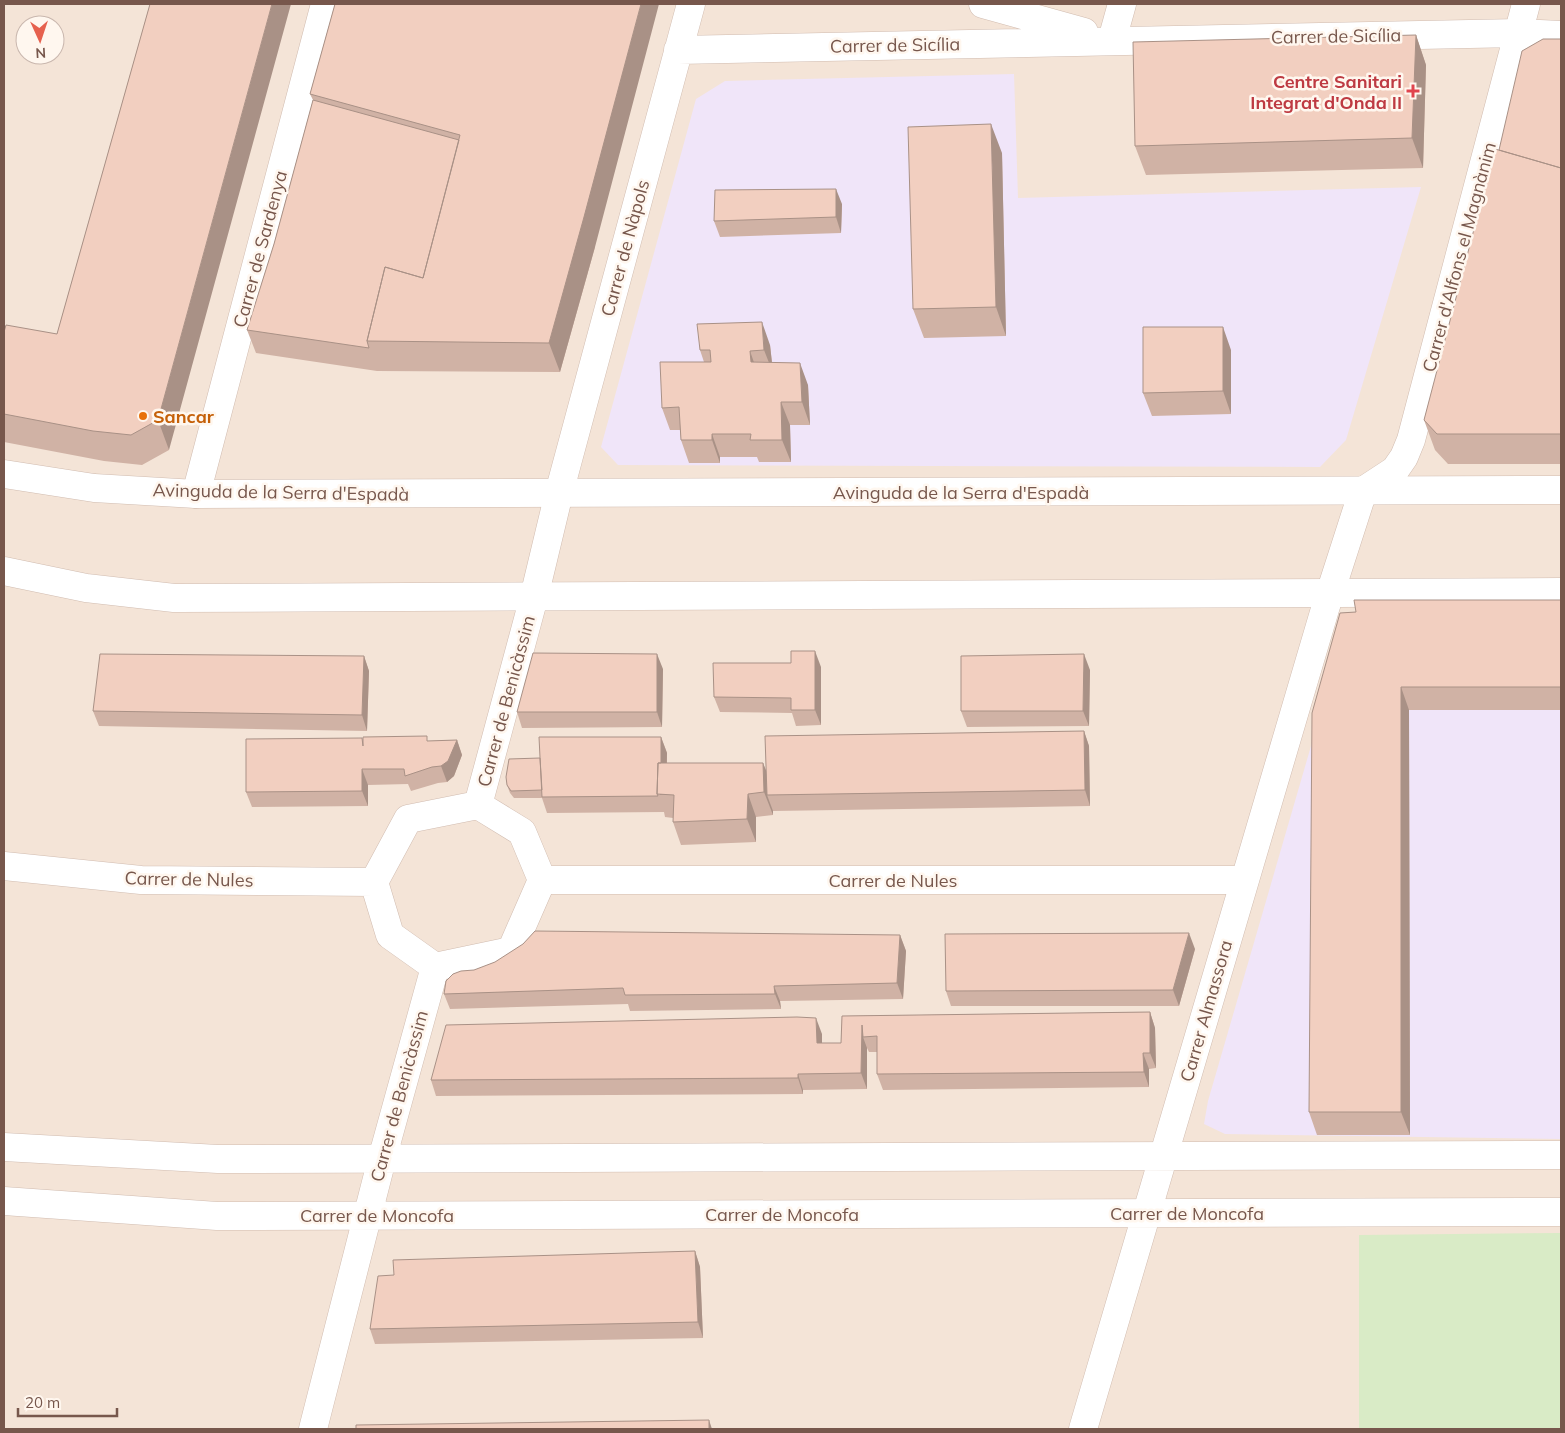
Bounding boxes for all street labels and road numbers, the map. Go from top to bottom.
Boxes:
street label: Carrer de Sicília [1271,23,1401,49]
street label: Carrer de Sicília [830,32,960,58]
street label: Carrer d'Alfons el Magnànim [1417,139,1501,375]
street label: Carrer de Sardenya [228,168,292,330]
street label: Carrer de Nàpols [596,177,654,319]
street label: Avinguda de la Serra d'Espadà [153,478,409,506]
street label: Avinguda de la Serra d'Espadà [833,481,1089,504]
street label: Carrer de Benicàssim [472,613,540,789]
street label: Carrer de Nules [124,866,254,892]
street label: Carrer de Nules [829,869,958,892]
street label: Carrer Almassora [1175,938,1237,1084]
street label: Carrer de Benicàssim [365,1008,433,1184]
street label: Carrer de Moncofa [1110,1202,1264,1225]
street label: Carrer de Moncofa [705,1203,859,1226]
street label: Carrer de Moncofa [300,1204,454,1227]

